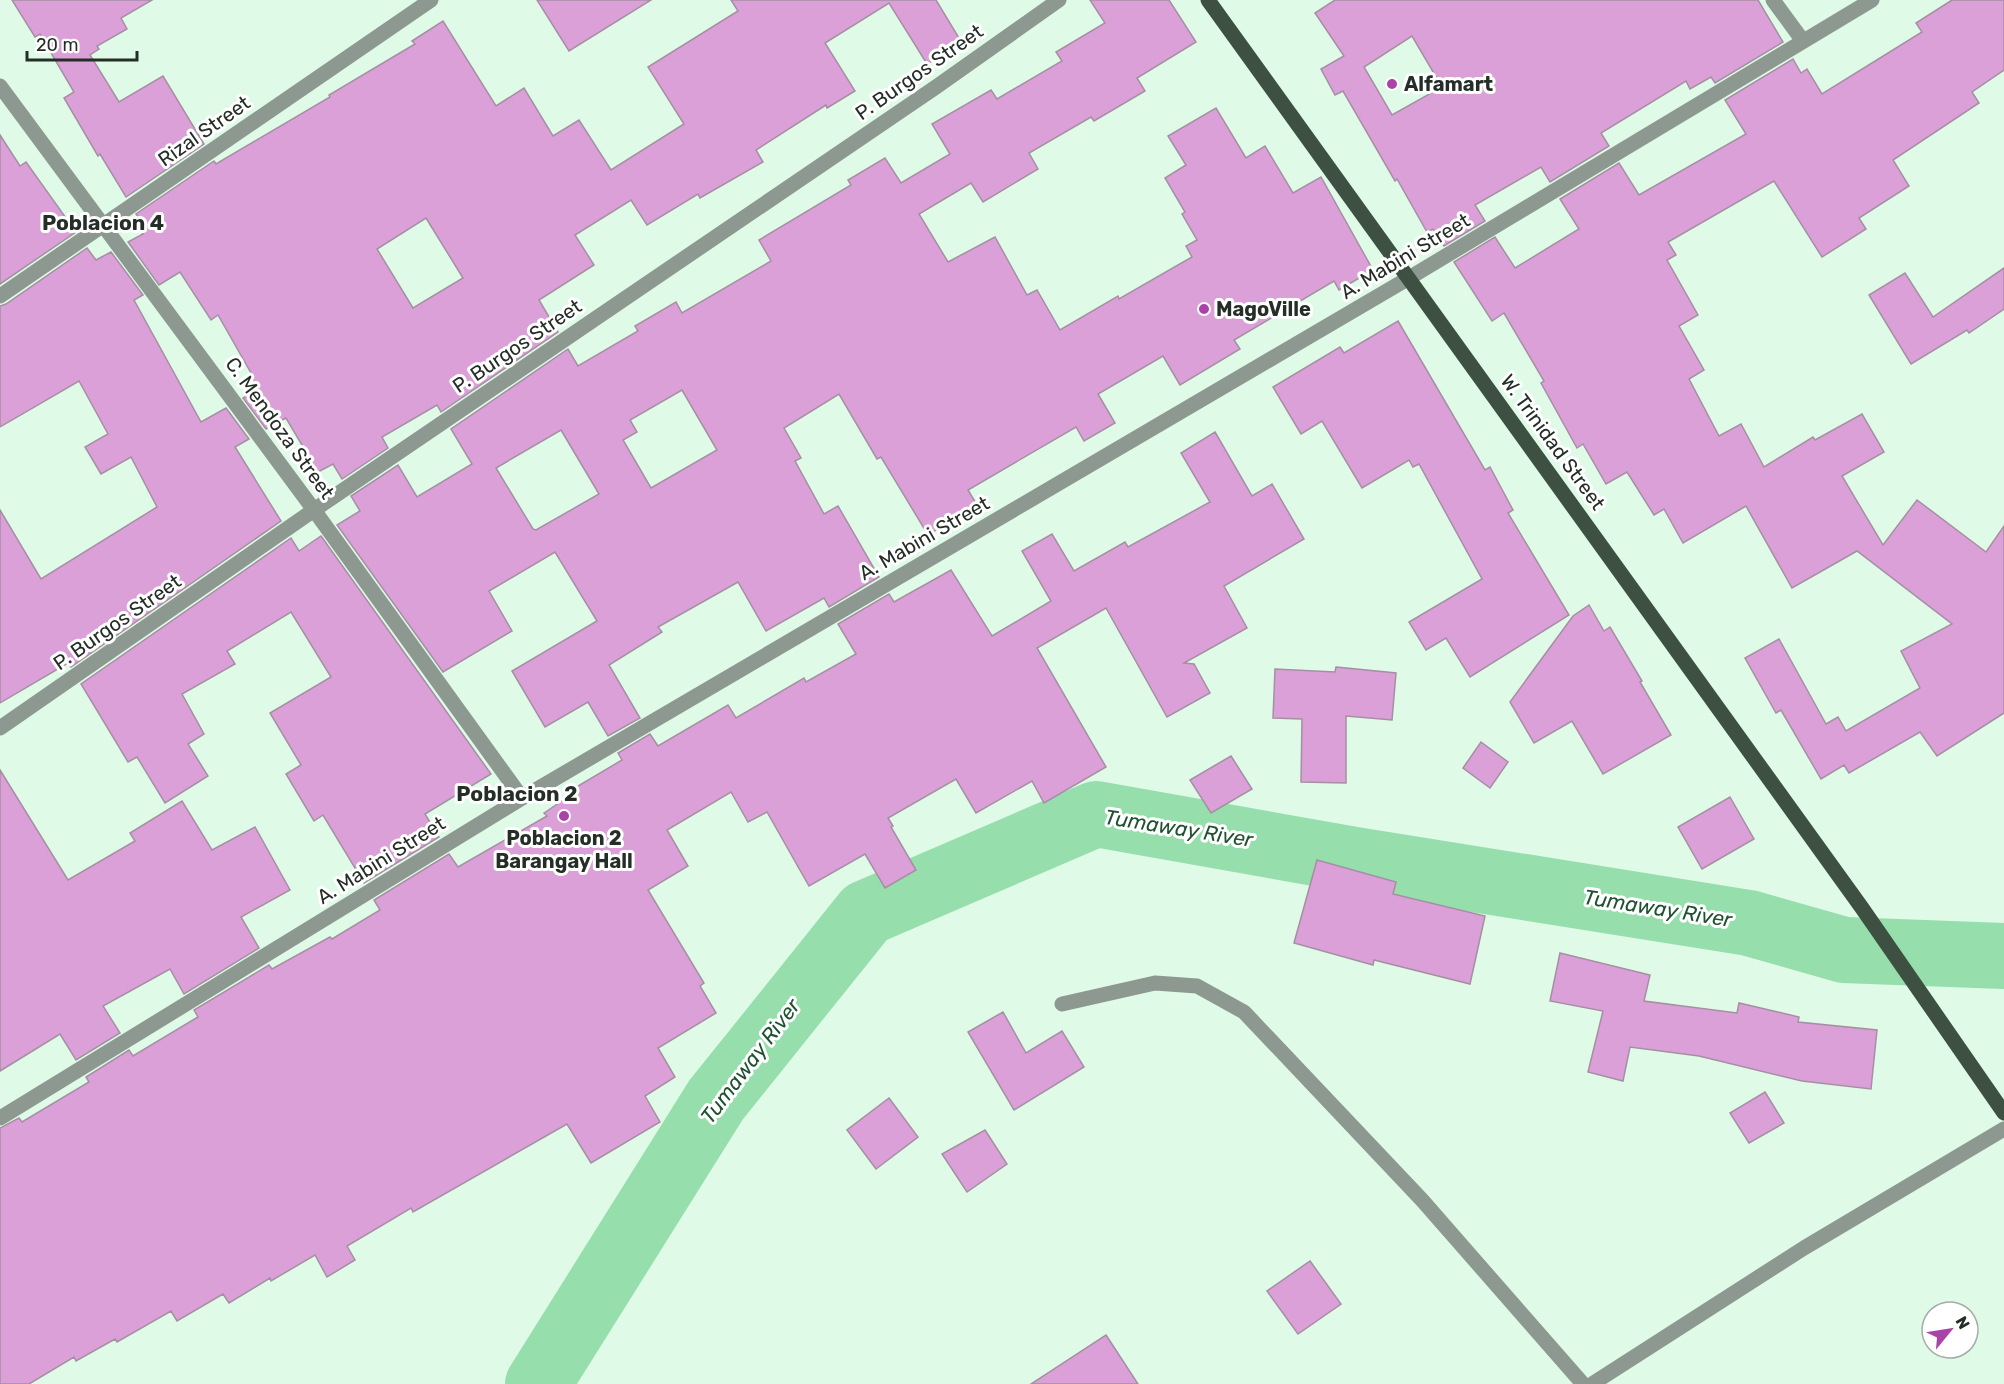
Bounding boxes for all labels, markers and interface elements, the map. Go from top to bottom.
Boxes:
street label: P. Burgos Street [850,19,988,125]
scale bar [27,24,136,62]
text: 20 m [36,34,78,56]
place label: Alfamart [1404,72,1493,96]
marker: Alfamart [1385,77,1399,91]
street label: Rizal Street [153,90,255,171]
street label: A. Mabini Street [1336,208,1474,304]
district label: Poblacion 4 [42,210,164,235]
street label: P. Burgos Street [448,294,586,398]
place label: MagoVille [1216,297,1311,321]
marker: MagoVille [1197,302,1211,316]
street label: C. Mendoza Street [220,352,340,504]
street label: W. Trinidad Street [1496,370,1610,515]
street label: A. Mabini Street [854,491,994,585]
street label: P. Burgos Street [48,569,186,675]
district label: Poblacion 2 [456,781,578,806]
water label: Tumaway River [1103,804,1256,852]
marker: Poblacion 2 Barangay Hall [557,809,571,823]
street label: A. Mabini Street [312,811,450,909]
place label: Poblacion 2 Barangay Hall [495,826,633,873]
water label: Tumaway River [1582,884,1735,932]
water label: Tumaway River [695,993,806,1128]
north arrow [1920,1300,1980,1360]
text: N [1951,1313,1974,1332]

